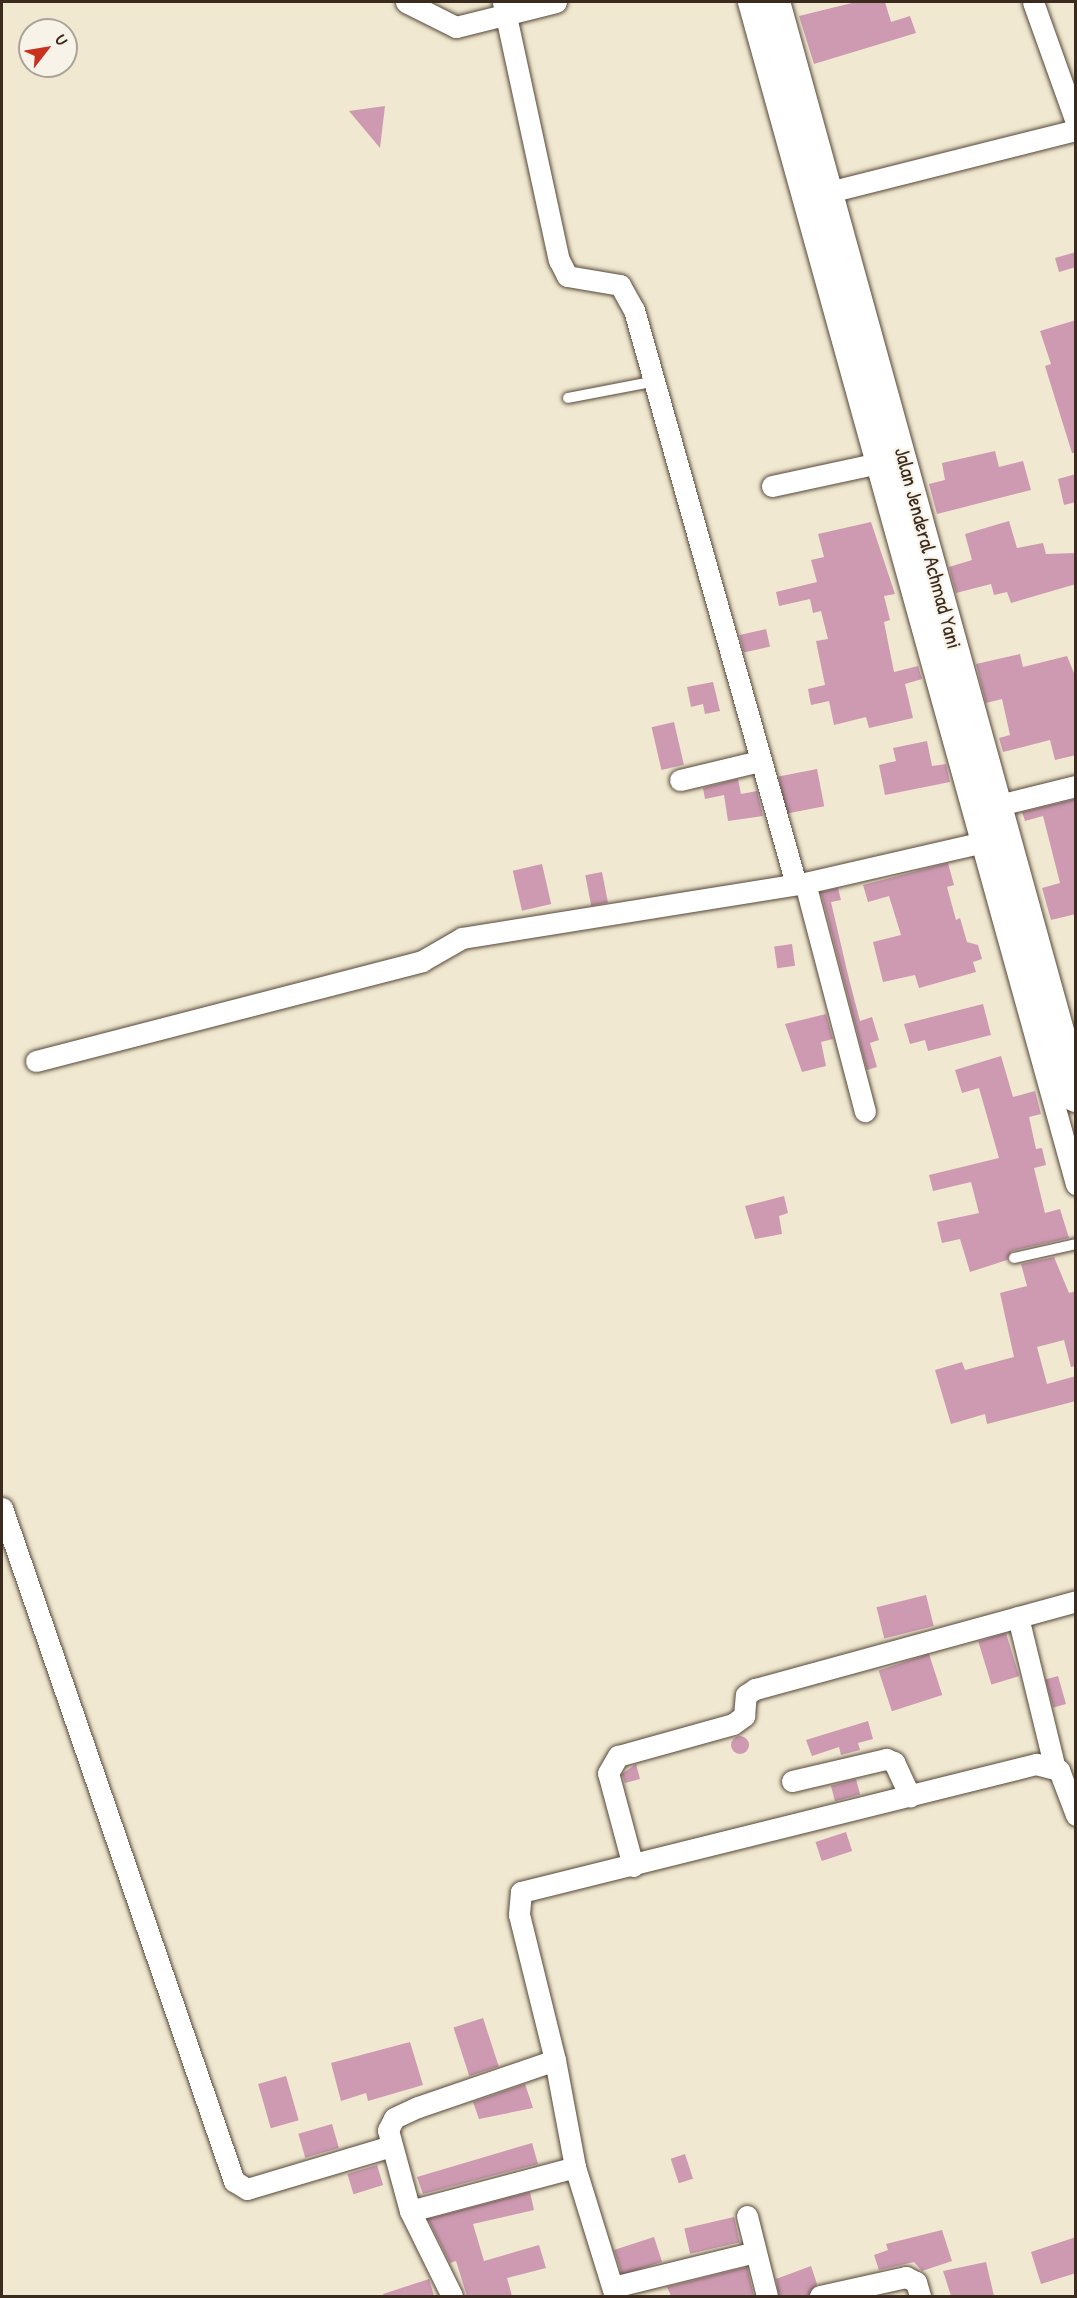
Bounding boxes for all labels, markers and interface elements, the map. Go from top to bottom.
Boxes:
north arrow [18,18,78,78]
text: U [50,30,73,49]
street label: Jalan Jenderal Achmad Yani [889,445,967,651]

